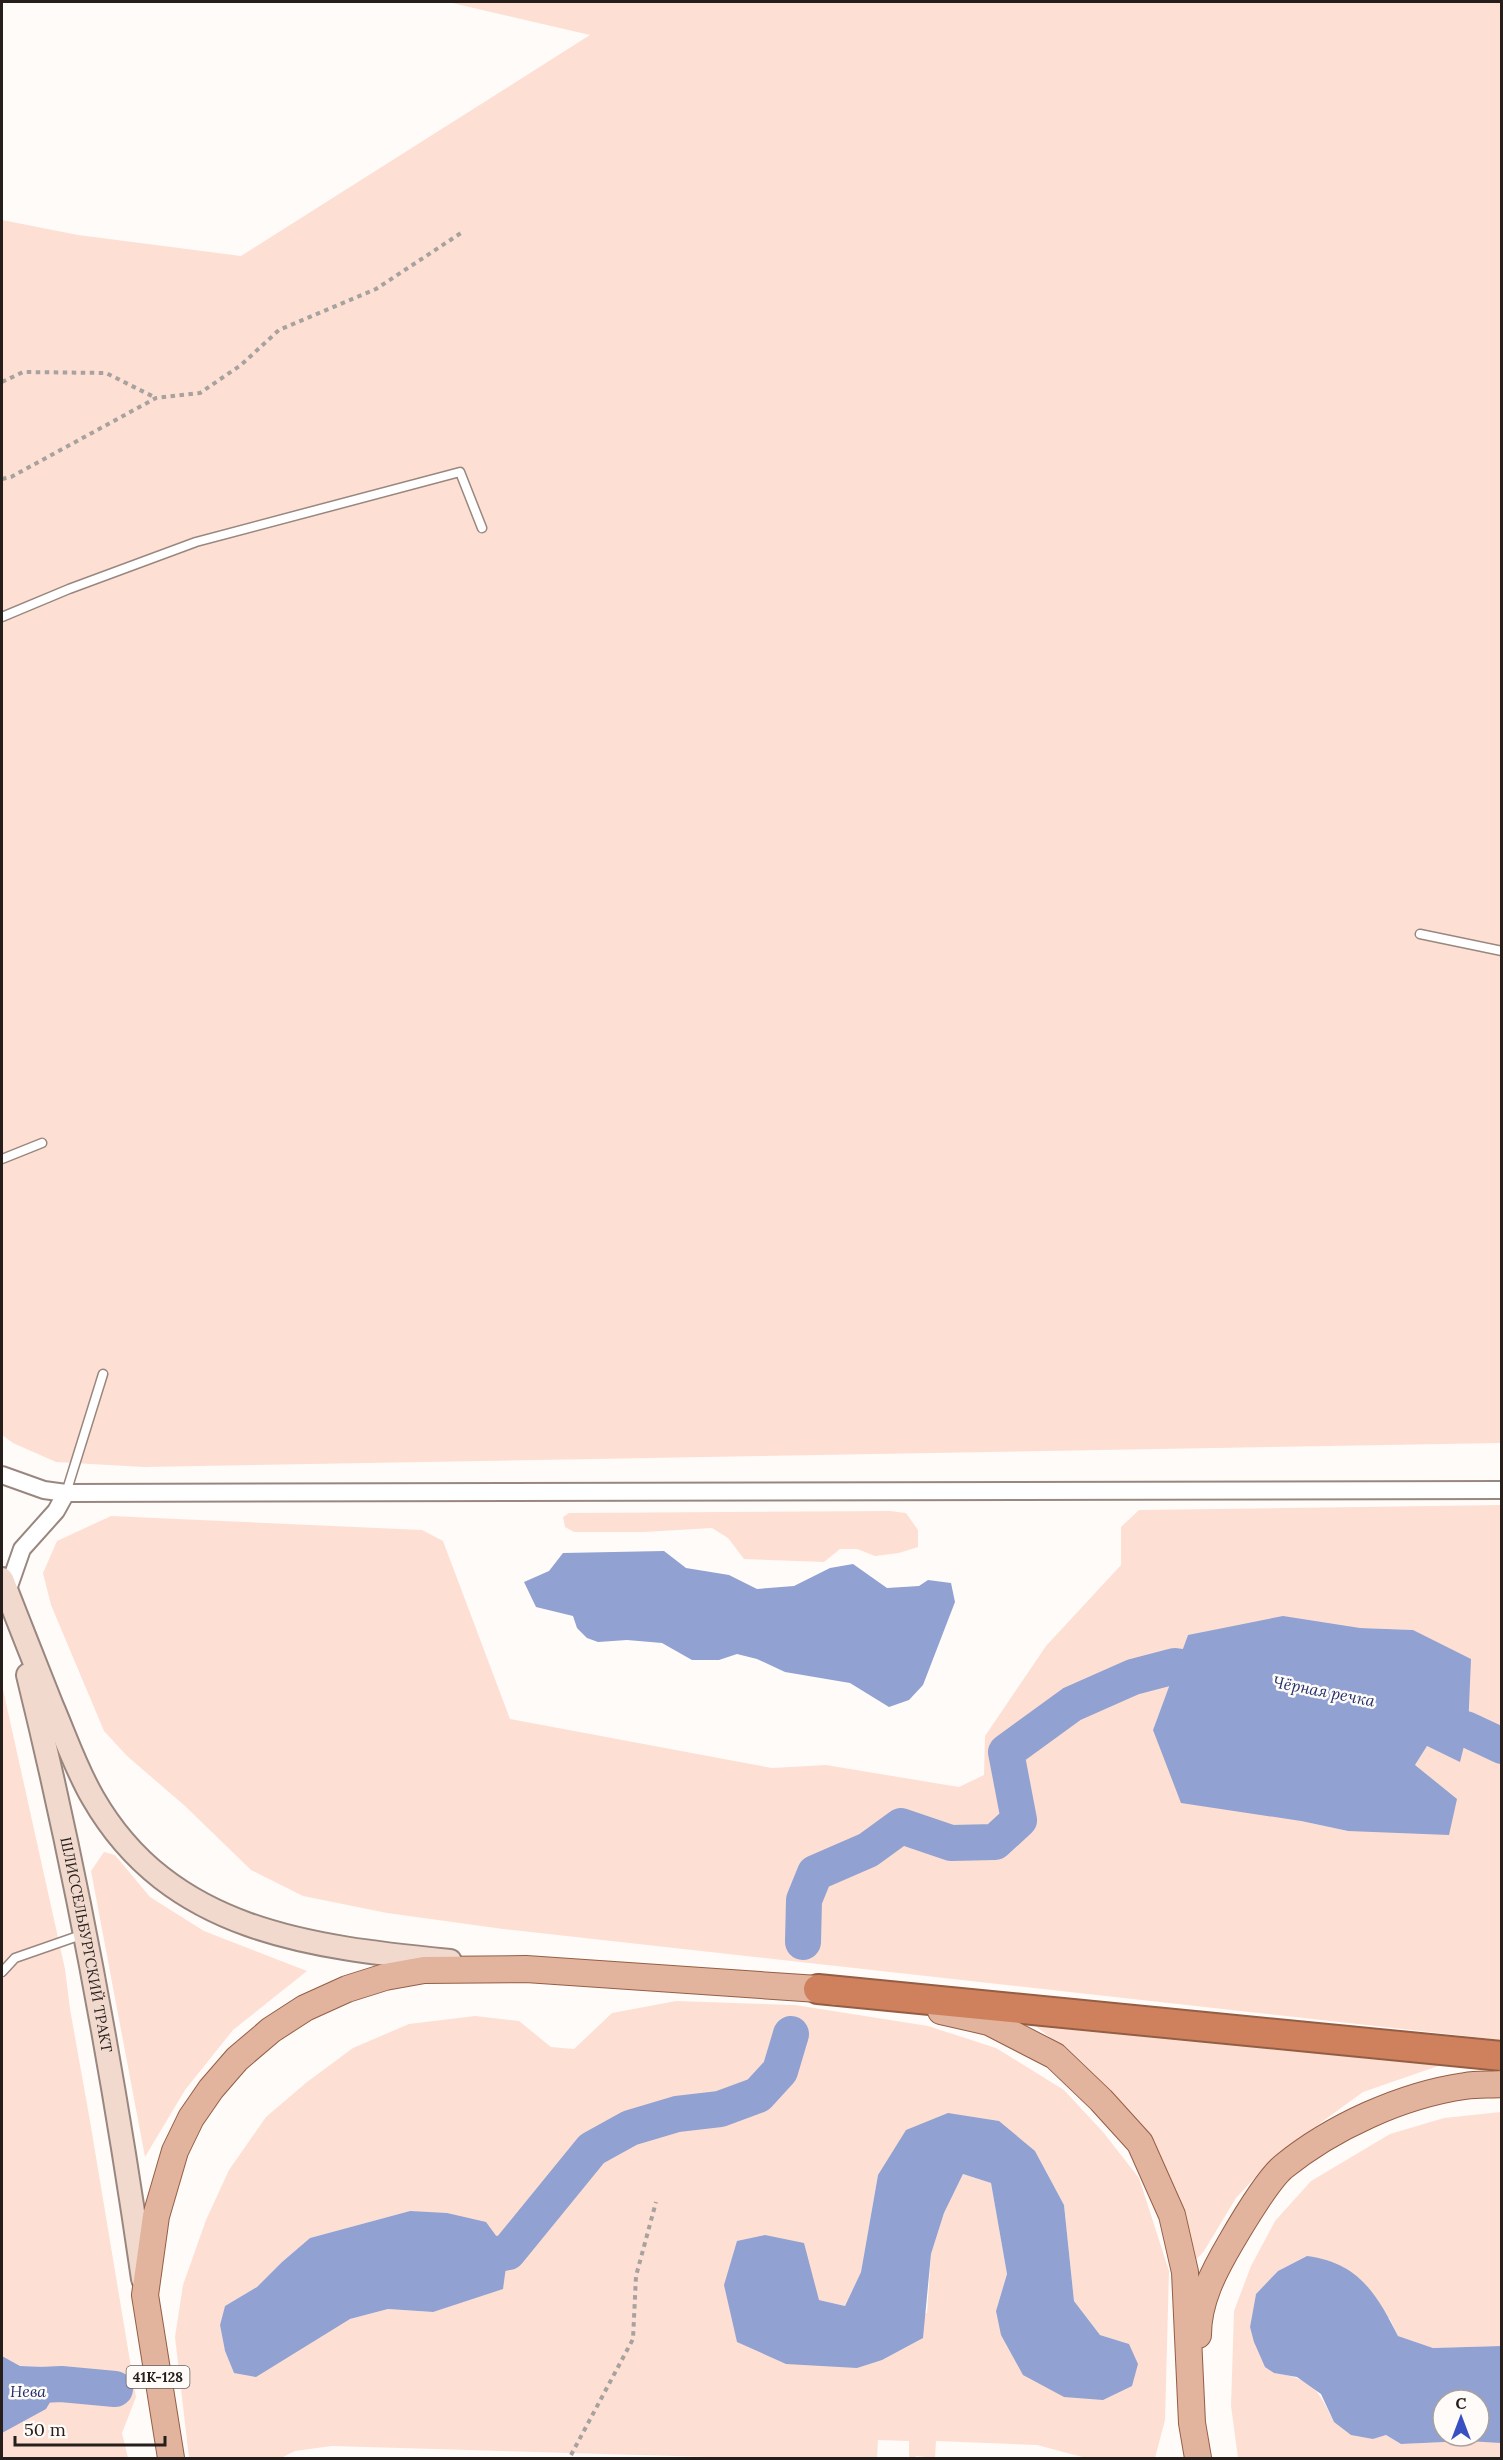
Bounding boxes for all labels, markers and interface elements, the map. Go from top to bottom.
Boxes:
water label: Чёрная речка [1271,1671,1377,1711]
street label: ШЛИССЕЛЬБУРГСКИЙ ТРАКТ [56,1835,117,2054]
road number: 41К-128 [126,2366,190,2388]
water label: Нева [10,2381,46,2401]
north arrow [1431,2388,1491,2448]
text: С [1455,2393,1467,2413]
scale bar [15,2409,165,2447]
text: 50 m [24,2418,66,2441]

